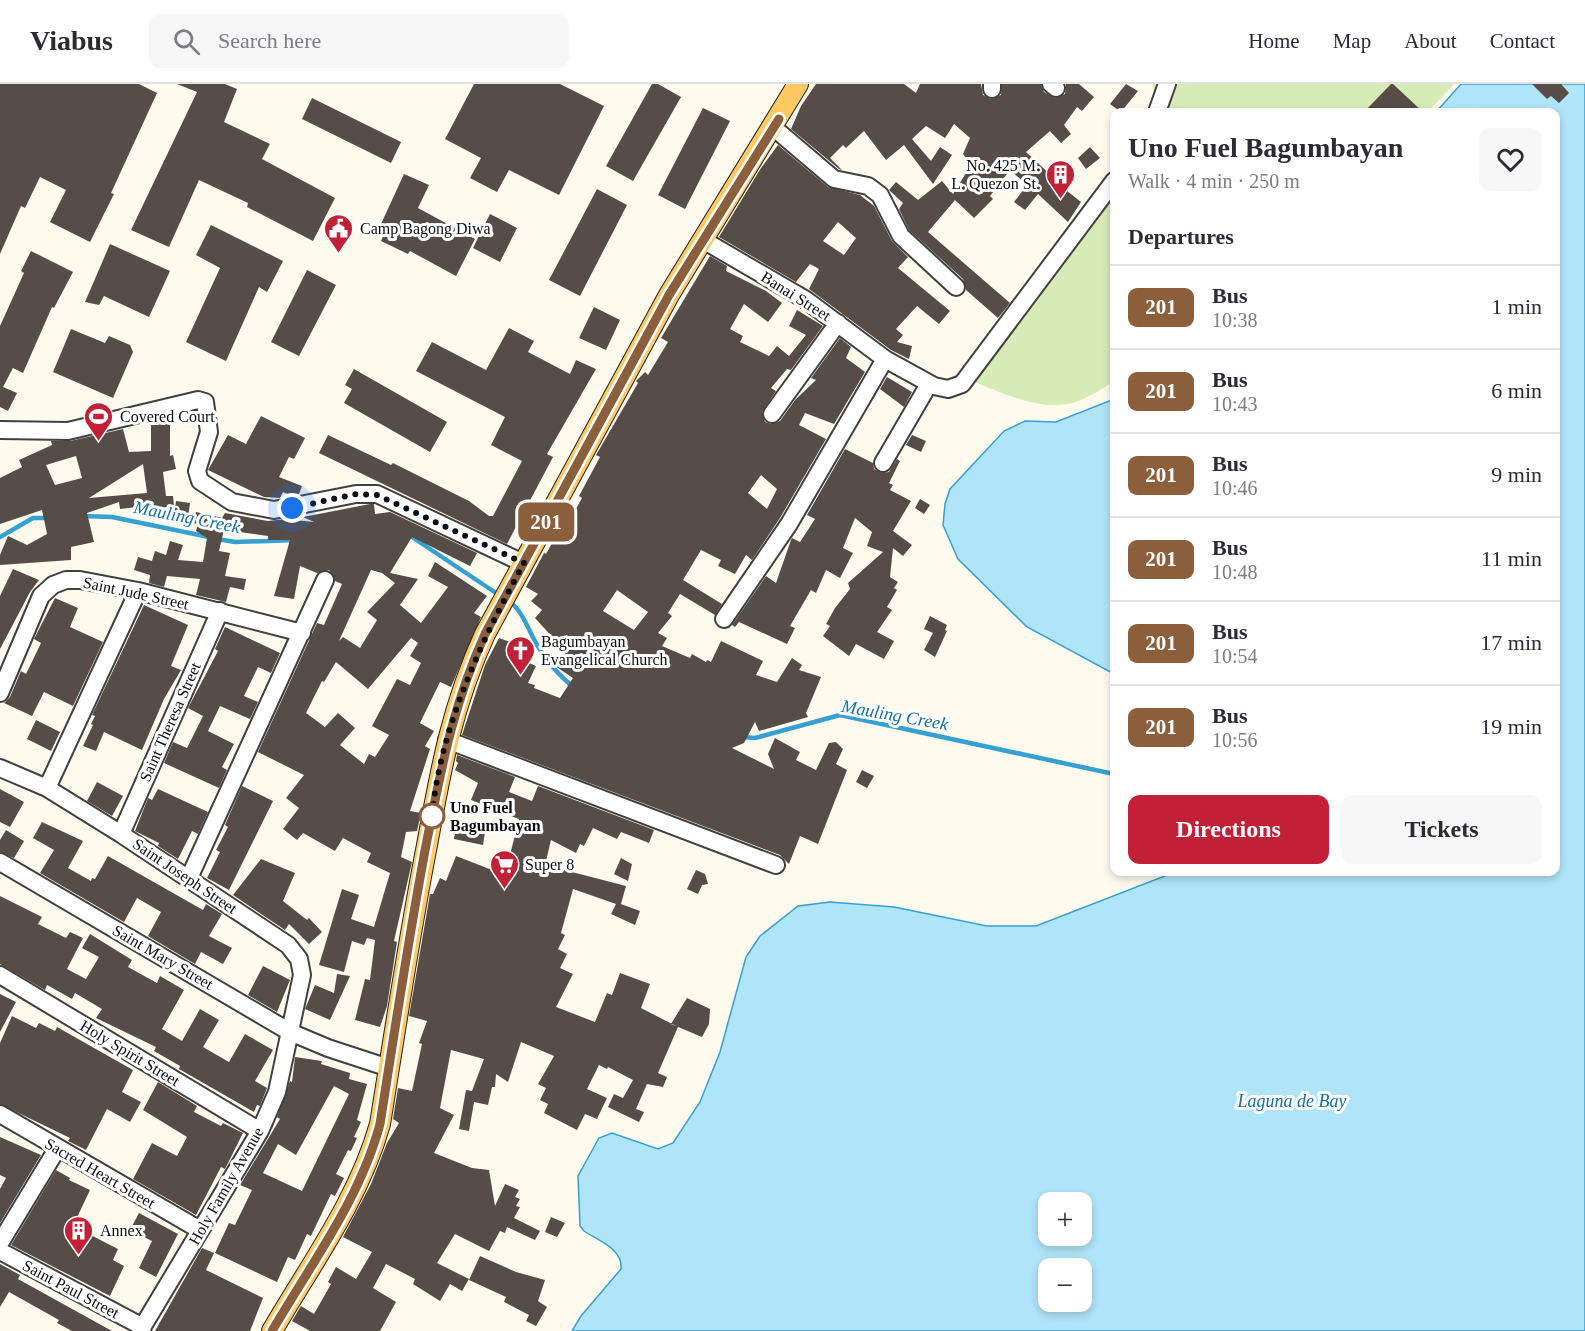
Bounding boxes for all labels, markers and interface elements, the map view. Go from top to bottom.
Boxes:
search box [149,14,569,68]
text: Viabus [30,25,113,56]
icon: search [170,25,203,58]
text: Search here [218,28,321,53]
text: Home [1248,29,1300,53]
text: Map [1333,29,1371,53]
text: About [1404,29,1457,53]
text: Contact [1490,29,1555,53]
button: heart [1479,128,1542,191]
text: Uno Fuel Bagumbayan [1128,132,1403,163]
place label: No. 425 M. L. Quezon St. [951,157,1040,192]
building icon: No. 425 M. L. Quezon St. [1045,158,1077,200]
text: Walk · 4 min · 250 m [1128,170,1300,192]
public building icon: Camp Bagong Diwa [323,212,355,254]
place label: Camp Bagong Diwa [360,220,491,238]
text: Departures [1128,224,1234,249]
street label: Banai Street [758,268,834,324]
text: Bus [1212,283,1247,308]
text: 1 min [1491,294,1542,319]
text: 201 [1145,295,1177,319]
text: 10:38 [1212,309,1258,331]
text: Bus [1212,367,1247,392]
text: 6 min [1491,378,1542,403]
text: 201 [1145,379,1177,403]
text: 10:43 [1212,393,1258,415]
sports icon: Covered Court [83,400,115,442]
place label: Covered Court [120,408,215,425]
text: Bus [1212,451,1247,476]
text: 9 min [1491,462,1542,487]
text: 201 [1145,463,1177,487]
text: 10:46 [1212,477,1258,499]
your location [277,493,307,523]
water label: Mauling Creek [131,497,243,537]
line badge: 201 [512,502,580,542]
text: 201 [530,510,562,534]
text: Bus [1212,535,1247,560]
text: 11 min [1481,546,1542,571]
text: 201 [1145,547,1177,571]
text: 10:48 [1212,561,1258,583]
street label: Saint Jude Street [82,574,191,613]
text: Bus [1212,619,1247,644]
text: 17 min [1480,630,1542,655]
text: 201 [1145,631,1177,655]
place label: Bagumbayan Evangelical Church [541,633,668,669]
church icon: Bagumbayan Evangelical Church [504,634,536,676]
text: 10:54 [1212,645,1258,667]
street label: Saint Theresa Street [136,659,204,784]
water label: Mauling Creek [839,696,951,734]
text: Bus [1212,703,1247,728]
text: 19 min [1480,714,1542,739]
text: 201 [1145,715,1177,739]
text: 10:56 [1212,729,1258,751]
button: Directions [1128,795,1329,864]
button: Tickets [1341,795,1542,864]
place label: Uno Fuel Bagumbayan [450,799,541,835]
marker: Uno Fuel Bagumbayan [419,803,445,829]
street label: Saint Joseph Street [129,835,241,918]
supermarket icon: Super 8 [488,848,520,890]
place label: Super 8 [525,856,574,874]
street label: Saint Mary Street [109,921,217,994]
street label: Holy Spirit Street [77,1017,183,1090]
water label: Laguna de Bay [1237,1091,1347,1111]
street label: Holy Family Avenue [185,1124,267,1248]
street label: Sacred Heart Street [42,1135,159,1212]
map controls [1038,1192,1092,1312]
button: + [1038,1192,1092,1246]
building icon: Annex [63,1214,95,1256]
place label: Annex [100,1222,143,1239]
street label: Saint Paul Street [20,1256,123,1322]
button: − [1038,1258,1092,1312]

